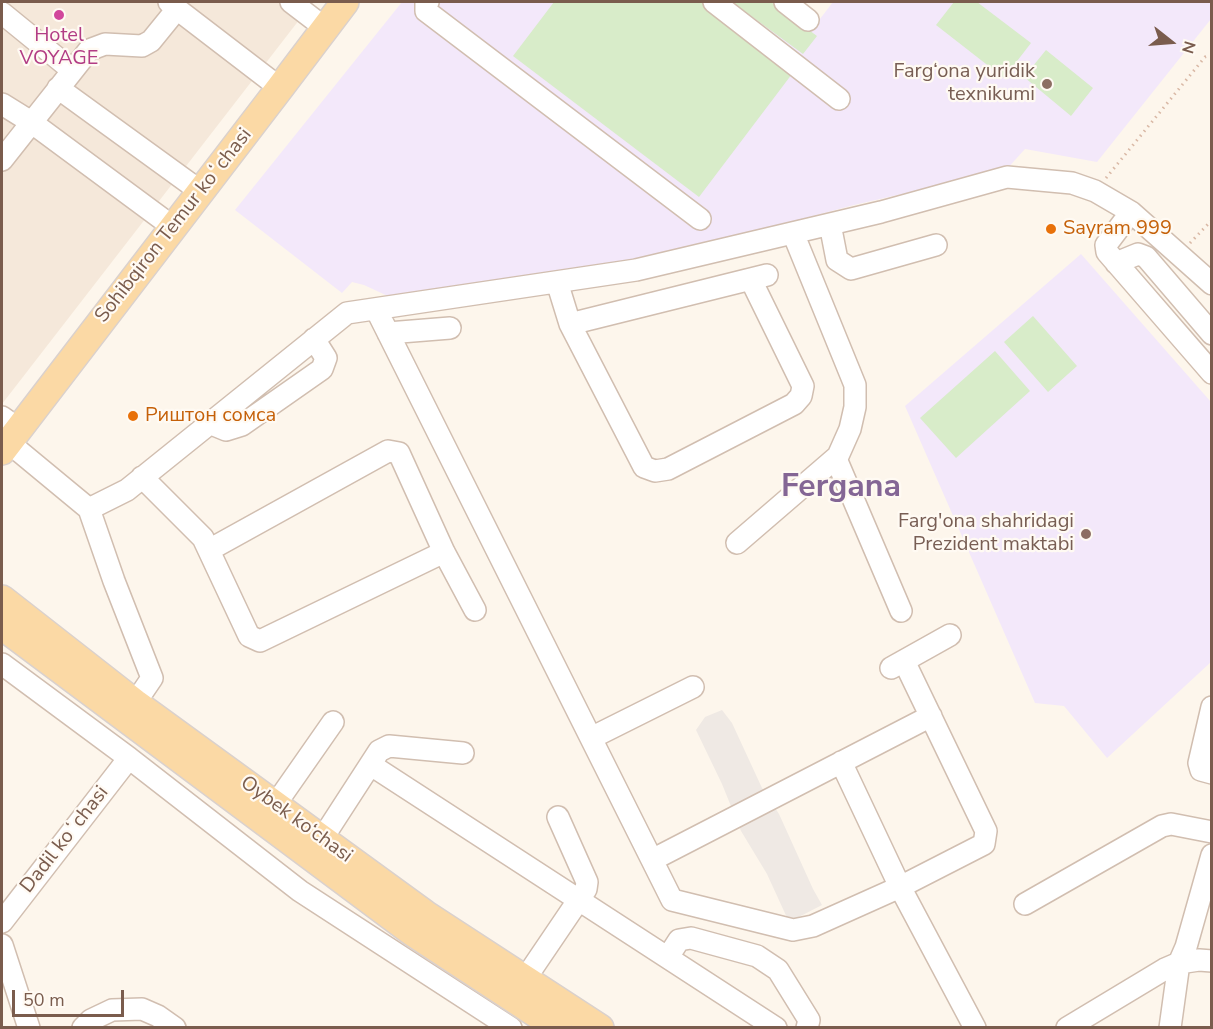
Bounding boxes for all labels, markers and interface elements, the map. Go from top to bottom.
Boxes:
marker: Hotel VOYAGE [52,8,66,22]
north arrow [1141,12,1201,72]
place label: Hotel VOYAGE [19,24,99,71]
text: N [1176,38,1200,56]
place label: Farg‘ona yuridik texnikumi [893,60,1035,107]
marker: Farg‘ona yuridik texnikumi [1040,77,1054,91]
street label: Sohibqiron Temur koʻchasi [91,124,257,328]
place label: Sayram 999 [1063,217,1172,241]
marker: Sayram 999 [1044,222,1058,236]
place label: Риштон сомса [145,404,276,428]
marker: Риштон сомса [126,409,140,423]
district label: Fergana [781,469,901,507]
place label: Farg'ona shahridagi Prezident maktabi [898,510,1074,557]
marker: Farg'ona shahridagi Prezident maktabi [1079,527,1093,541]
street label: Oybek ko‘chasi [235,771,357,869]
street label: Dadil koʻchasi [16,782,114,898]
scale bar [15,978,128,1016]
text: 50 m [23,988,65,1012]

